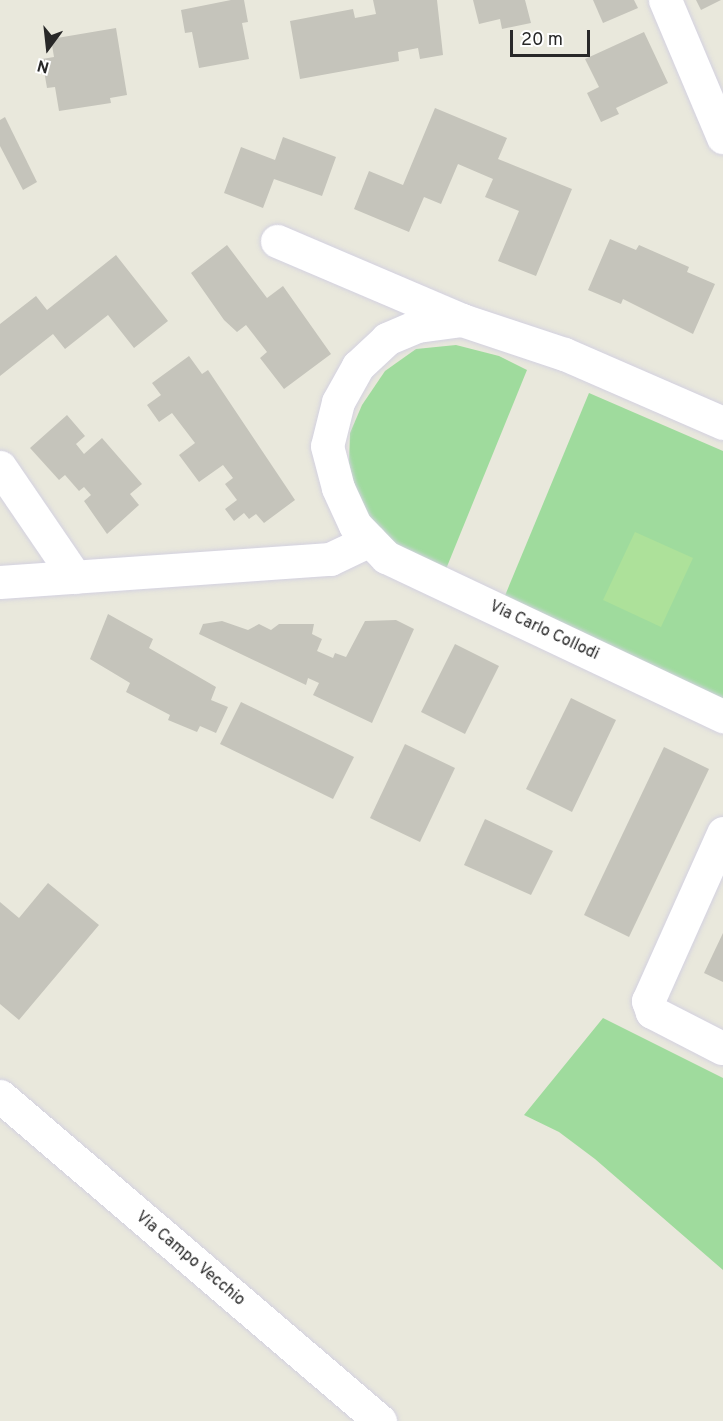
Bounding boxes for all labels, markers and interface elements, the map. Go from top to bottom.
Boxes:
north arrow [18,18,78,78]
scale bar [513,18,592,56]
text: 20 m [521,29,563,52]
text: N [35,54,51,77]
street label: Via Carlo Collodi [486,597,602,665]
street label: Via Campo Vecchio [131,1208,249,1310]

